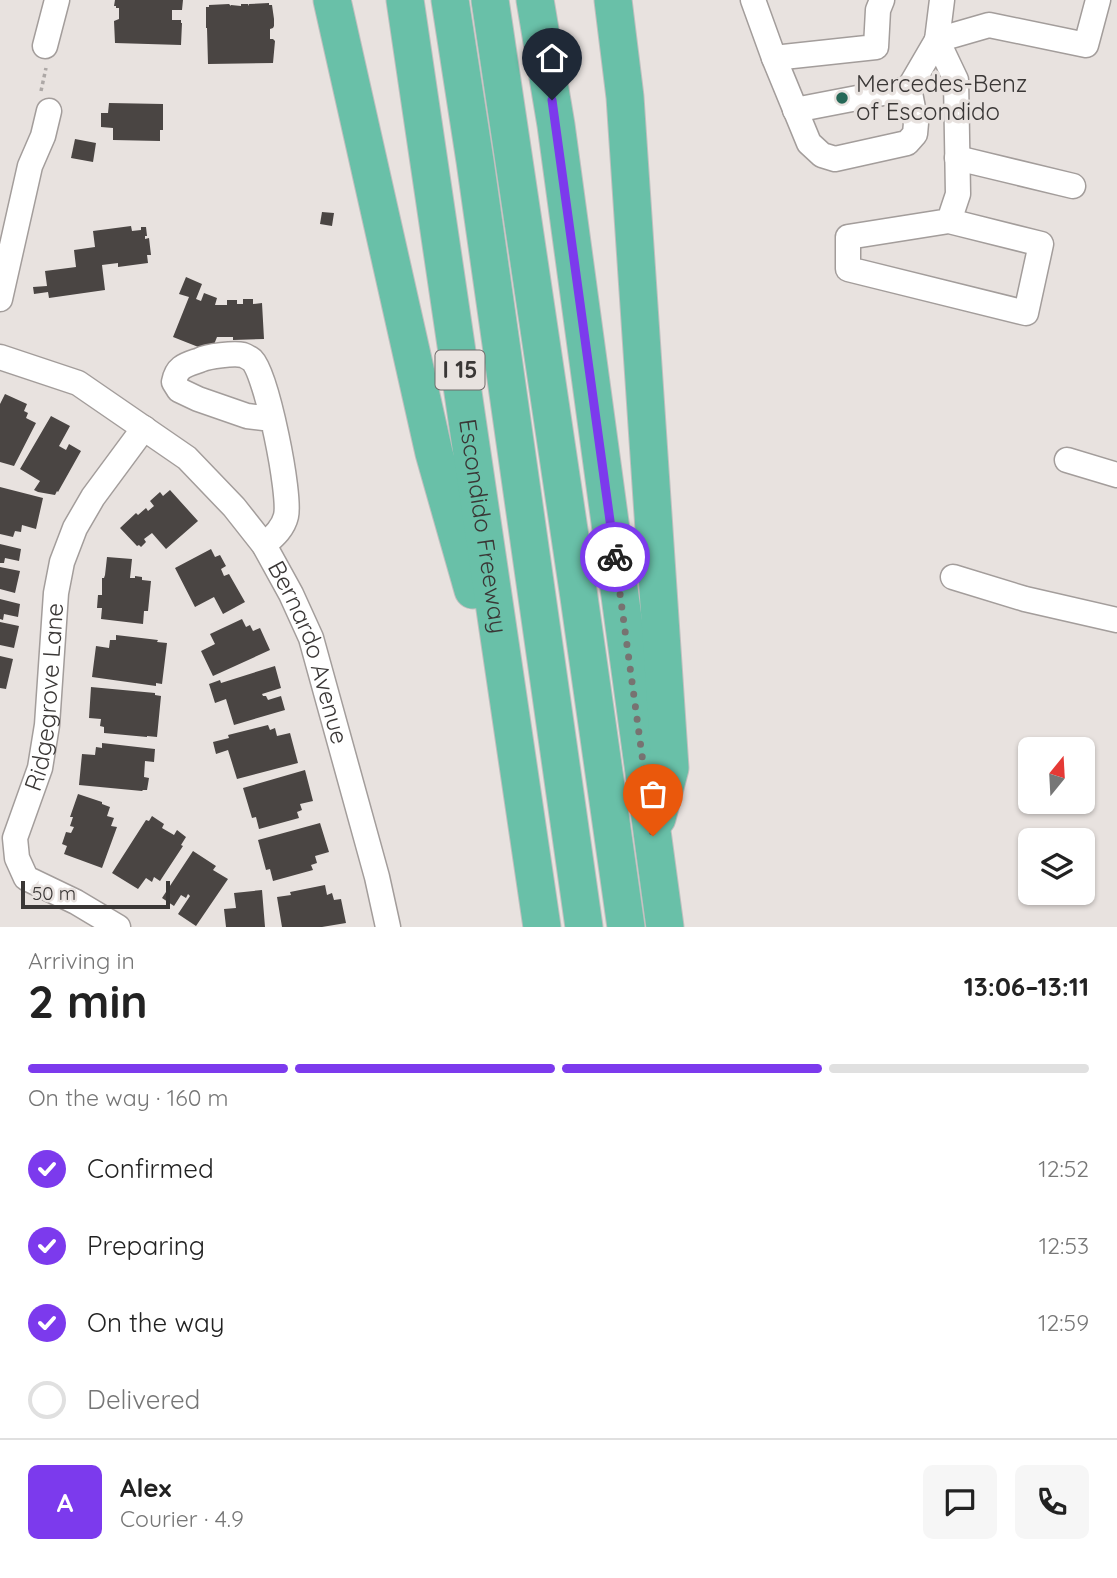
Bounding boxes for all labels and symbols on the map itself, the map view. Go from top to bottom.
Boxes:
pin [522,28,582,100]
place label: Mercedes-Benz of Escondido [856,68,1027,126]
marker: Mercedes-Benz of Escondido [834,90,850,106]
road number: I 15 [435,350,484,390]
street label: Escondido Freeway [453,417,514,635]
courier [580,522,650,592]
street label: Bernardo Avenue [262,555,356,747]
street label: Ridgegrove Lane [17,602,69,795]
north arrow [1018,737,1096,814]
pin [623,764,683,836]
scale bar [21,878,170,910]

